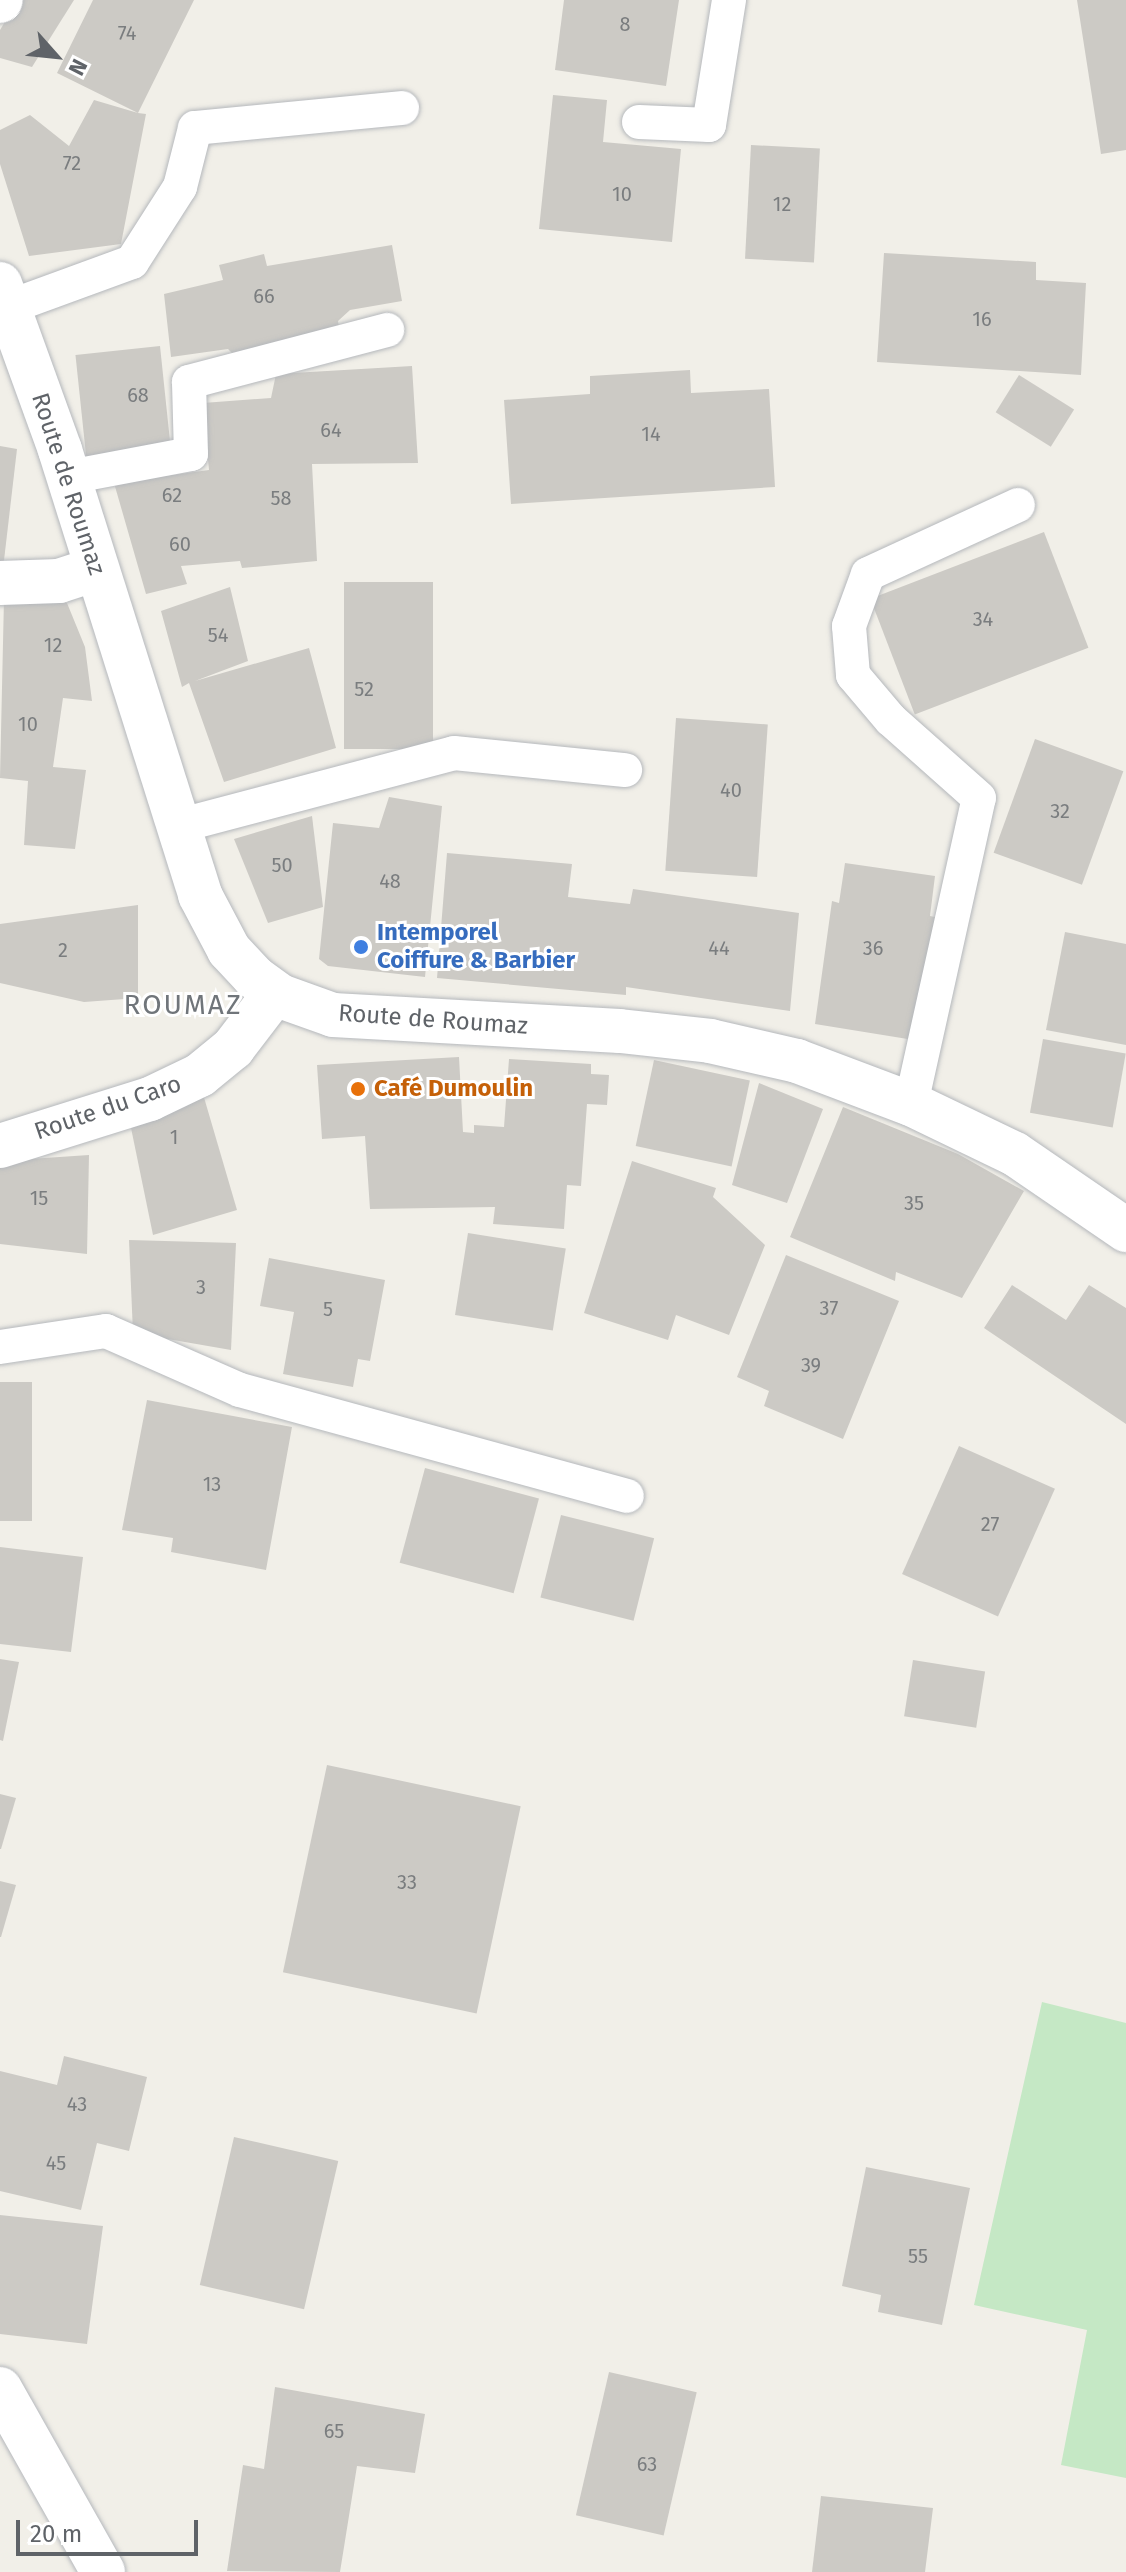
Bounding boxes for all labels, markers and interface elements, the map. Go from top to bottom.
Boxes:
house number: 8 [619,12,631,36]
north arrow [16,16,96,96]
house number: 74 [118,21,136,45]
text: N [62,54,93,80]
house number: 72 [63,151,81,175]
house number: 10 [612,182,632,206]
house number: 12 [773,192,791,216]
house number: 66 [253,284,275,308]
house number: 16 [972,307,992,331]
house number: 68 [127,383,149,407]
street label: Route de Roumaz [25,389,111,579]
house number: 64 [320,418,342,442]
house number: 14 [641,422,661,446]
house number: 62 [162,483,182,507]
house number: 58 [270,486,292,510]
house number: 60 [169,532,191,556]
house number: 34 [973,607,993,631]
house number: 54 [208,623,228,647]
house number: 12 [44,633,62,657]
house number: 52 [354,677,374,701]
house number: 10 [18,712,38,736]
house number: 40 [720,778,742,802]
house number: 32 [1050,799,1070,823]
house number: 50 [271,853,293,877]
house number: 48 [379,869,401,893]
place label: Intemporel Coiffure & Barbier [377,919,575,975]
house number: 44 [708,936,730,960]
house number: 36 [863,936,883,960]
house number: 2 [58,938,68,962]
marker: Intemporel Coiffure & Barbier [352,938,370,956]
district label: ROUMAZ [123,988,243,1022]
street label: Route de Roumaz [337,999,529,1041]
street label: Route du Caro [31,1069,185,1147]
place label: Café Dumoulin [374,1075,533,1103]
marker: Café Dumoulin [349,1080,367,1098]
house number: 1 [170,1125,178,1149]
house number: 15 [30,1186,48,1210]
house number: 35 [904,1191,924,1215]
house number: 3 [196,1275,206,1299]
house number: 37 [820,1296,838,1320]
house number: 5 [323,1297,333,1321]
house number: 39 [801,1353,821,1377]
house number: 13 [203,1472,221,1496]
house number: 27 [981,1512,999,1536]
house number: 33 [397,1870,417,1894]
house number: 43 [67,2092,87,2116]
house number: 45 [46,2151,66,2175]
house number: 55 [908,2244,928,2268]
house number: 65 [324,2419,344,2443]
house number: 63 [637,2452,657,2476]
scale bar [20,2504,202,2554]
text: 20 m [30,2520,82,2548]

